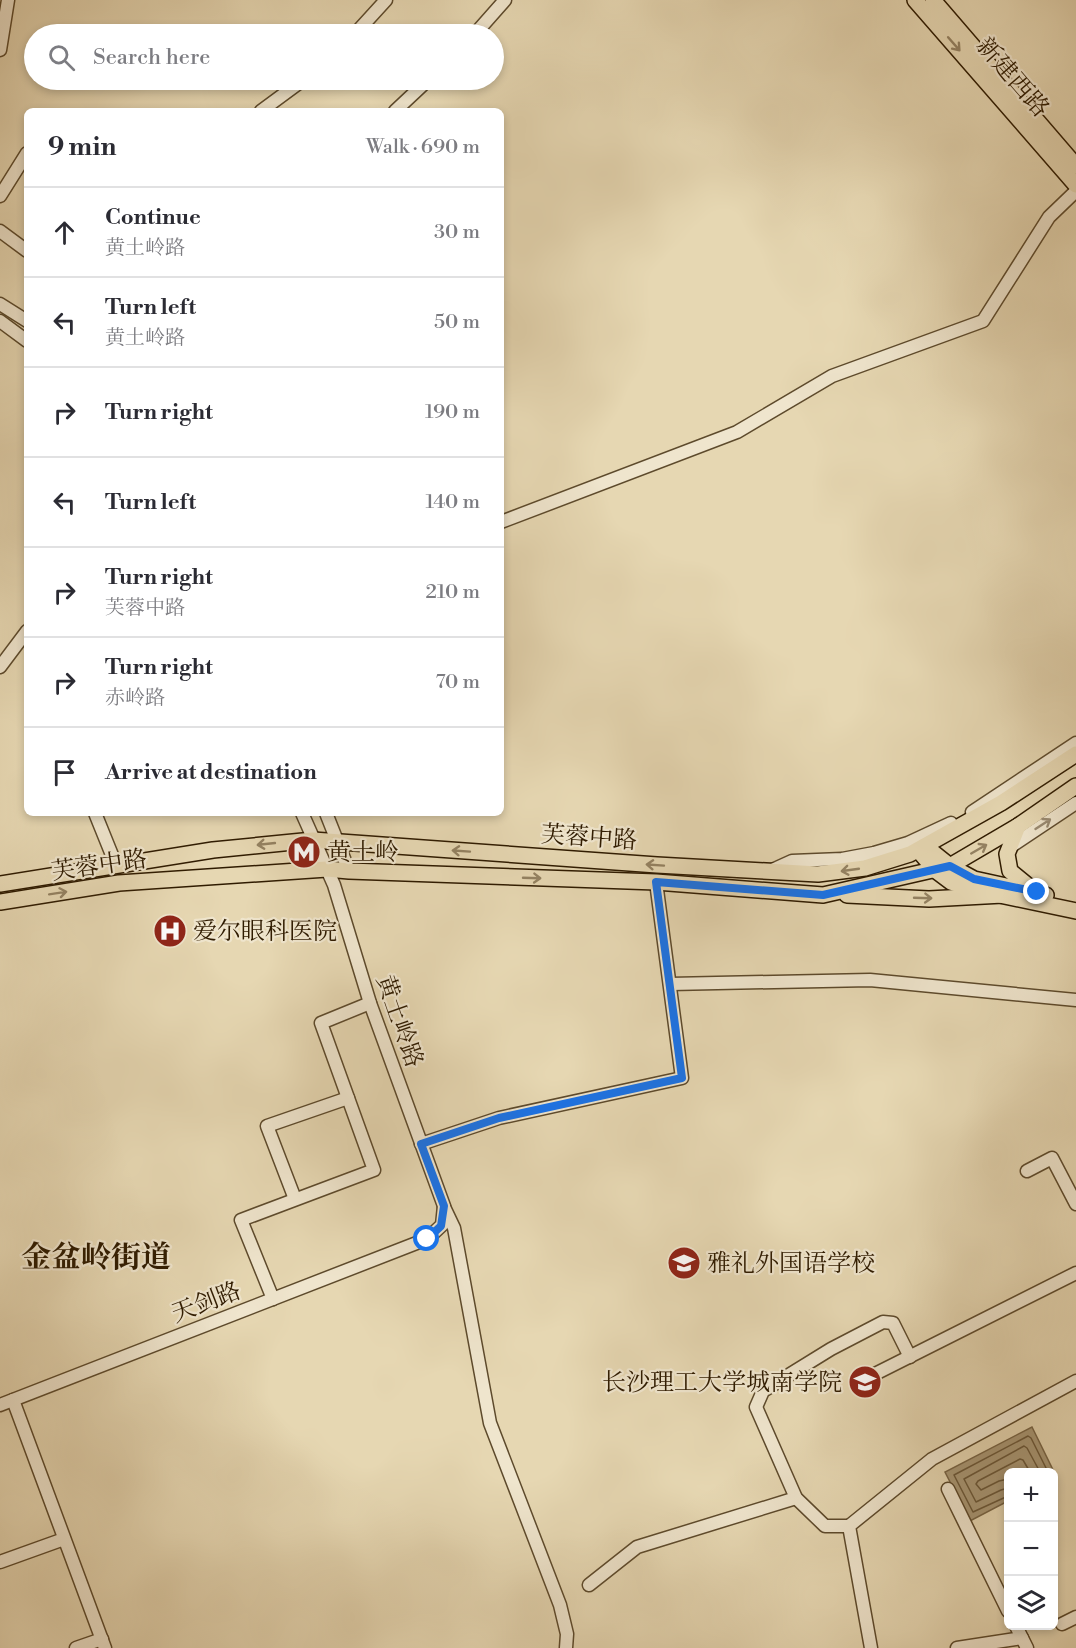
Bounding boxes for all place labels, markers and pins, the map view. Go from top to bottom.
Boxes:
metro station icon: 黄土岭 [286,834,322,870]
place label: 黄土岭 [327,838,399,868]
hospital icon: 爱尔眼科医院 [152,913,188,949]
place label: 爱尔眼科医院 [193,917,337,947]
school or university icon: 雅礼外国语学校 [666,1245,702,1281]
place label: 雅礼外国语学校 [707,1249,875,1279]
school or university icon: 长沙理工大学城南学院 [847,1364,883,1400]
place label: 长沙理工大学城南学院 [602,1368,842,1398]

